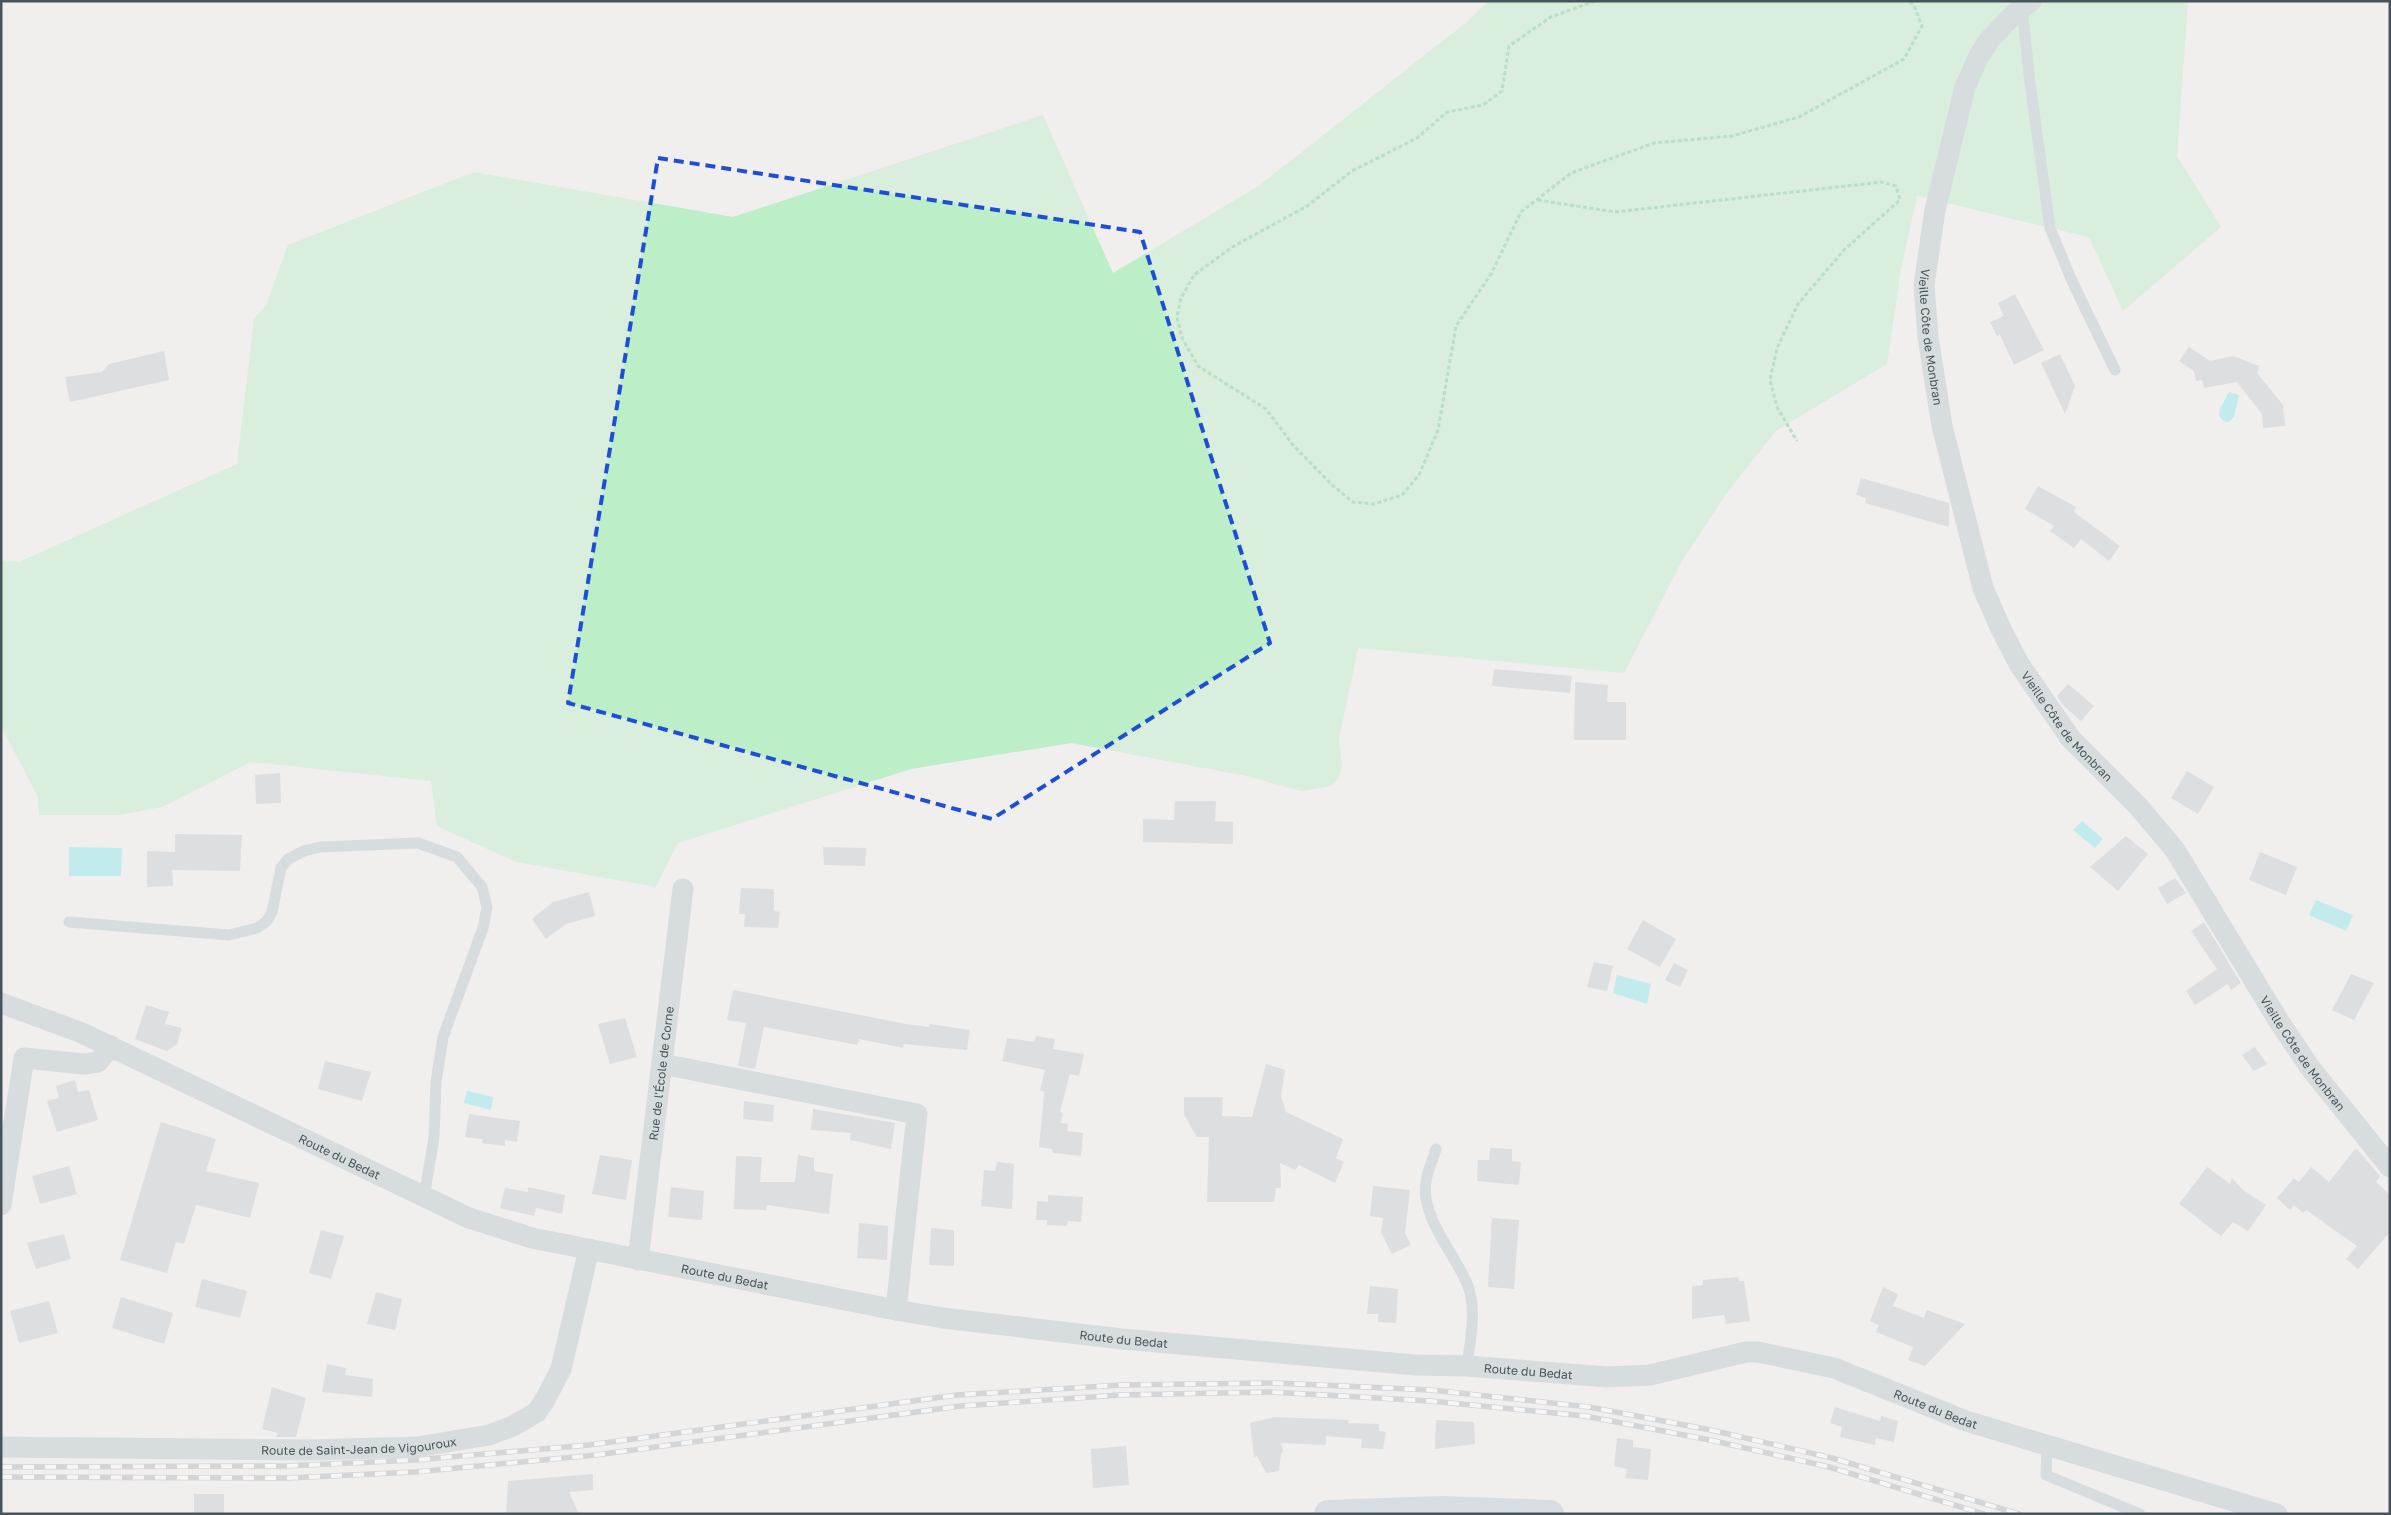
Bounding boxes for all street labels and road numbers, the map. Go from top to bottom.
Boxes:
street label: Vieille Côte de Monbran [1916,268,1946,406]
street label: Vieille Côte de Monbran [2019,668,2116,784]
street label: Vieille Côte de Monbran [2257,993,2349,1114]
street label: Rue de l'École de Corne [645,1005,676,1141]
street label: Route du Bedat [296,1130,383,1182]
street label: Route du Bedat [680,1260,770,1292]
street label: Route du Bedat [1079,1327,1169,1351]
street label: Route du Bedat [1483,1360,1573,1382]
street label: Route du Bedat [1892,1385,1980,1432]
street label: Route de Saint-Jean de Vigouroux [261,1433,458,1458]

